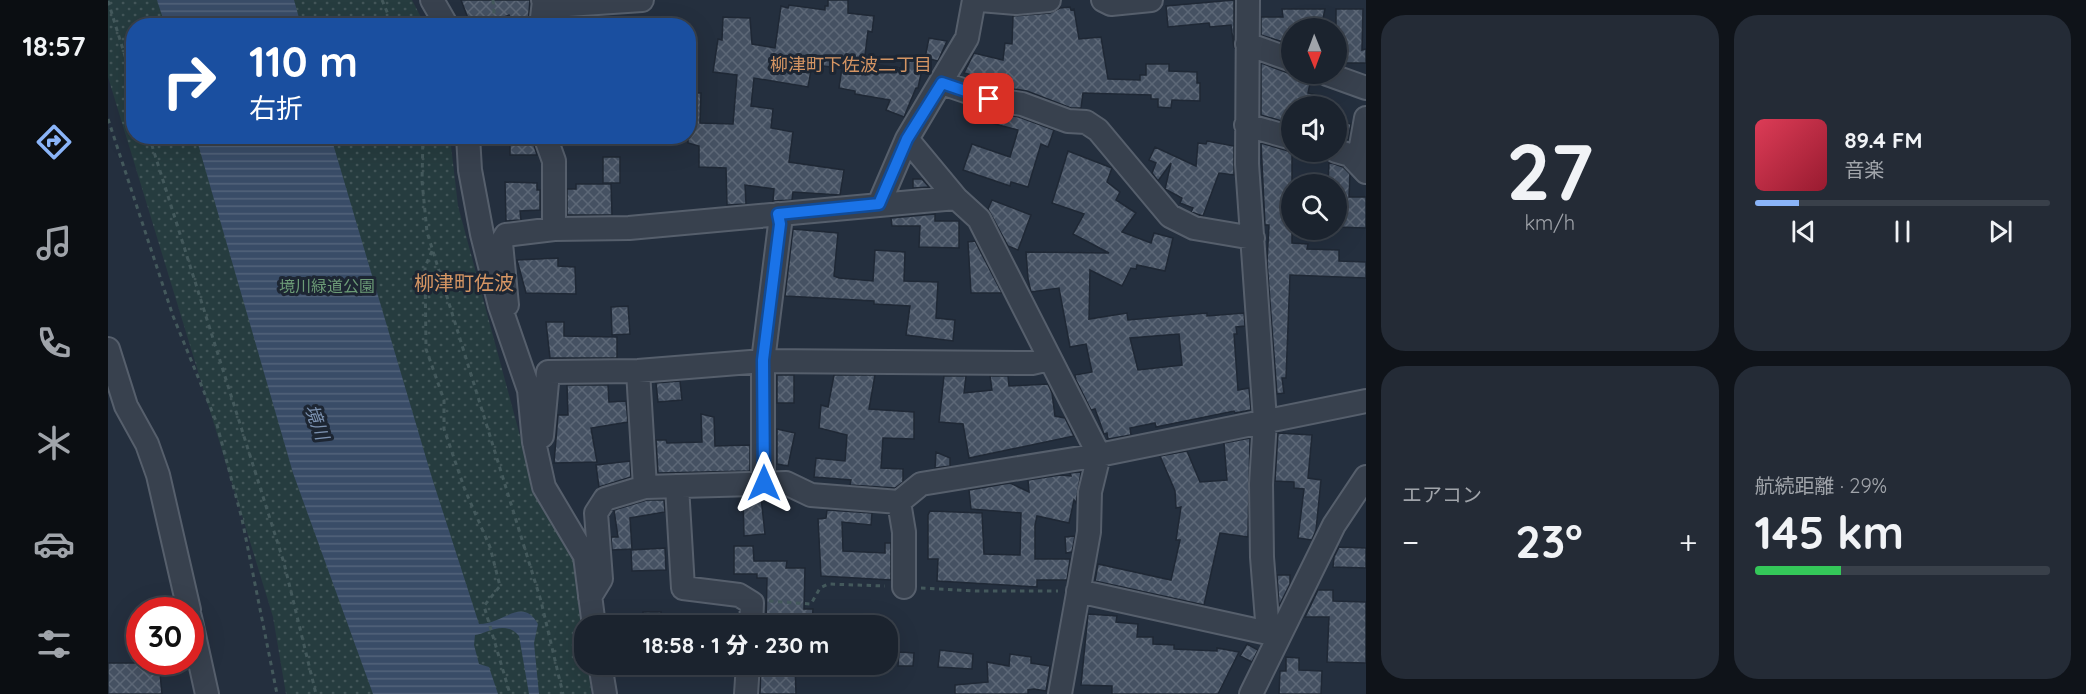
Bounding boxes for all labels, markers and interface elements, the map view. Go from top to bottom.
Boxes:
north arrow [1281,18,1347,84]
map controls [1281,18,1347,240]
text: 18:57 [22,29,86,63]
text: 110 m [249,35,358,88]
icon: right [150,42,228,120]
district label: 柳津町下佐波二丁目 [770,53,932,76]
pin [963,73,1014,124]
icon: arrive [972,82,1005,115]
text: 右折 [249,91,303,125]
button: sound [1281,96,1347,162]
icon: directions [33,121,75,163]
text: 27 [1506,122,1593,220]
text: 89.4 FM [1845,126,1922,154]
text: 音楽 [1845,157,1885,182]
button: search [1281,174,1347,240]
text: km/h [1524,210,1575,235]
icon: previous [1787,215,1820,248]
icon: pause [1886,215,1919,248]
icon: next [1984,215,2017,248]
icon: music [33,222,75,264]
district label: 柳津町佐波 [414,270,514,295]
park label: 境川緑道公園 [279,276,375,296]
icon: phone [33,322,75,364]
water label: 境川 [300,401,335,445]
icon: climate [33,422,75,464]
position arrow [732,451,796,515]
text: 航続距離 · 29% [1755,473,1887,498]
text: エアコン [1402,482,1482,507]
text: 145 km [1755,504,1904,560]
text: 23° [1515,513,1583,569]
text: − [1402,521,1419,562]
text: + [1679,521,1698,562]
icon: car [33,523,75,565]
speed limit sign: 30 [126,597,204,675]
icon: filters [33,623,75,665]
text: 18:58 · 1 分 · 230 m [643,631,829,659]

